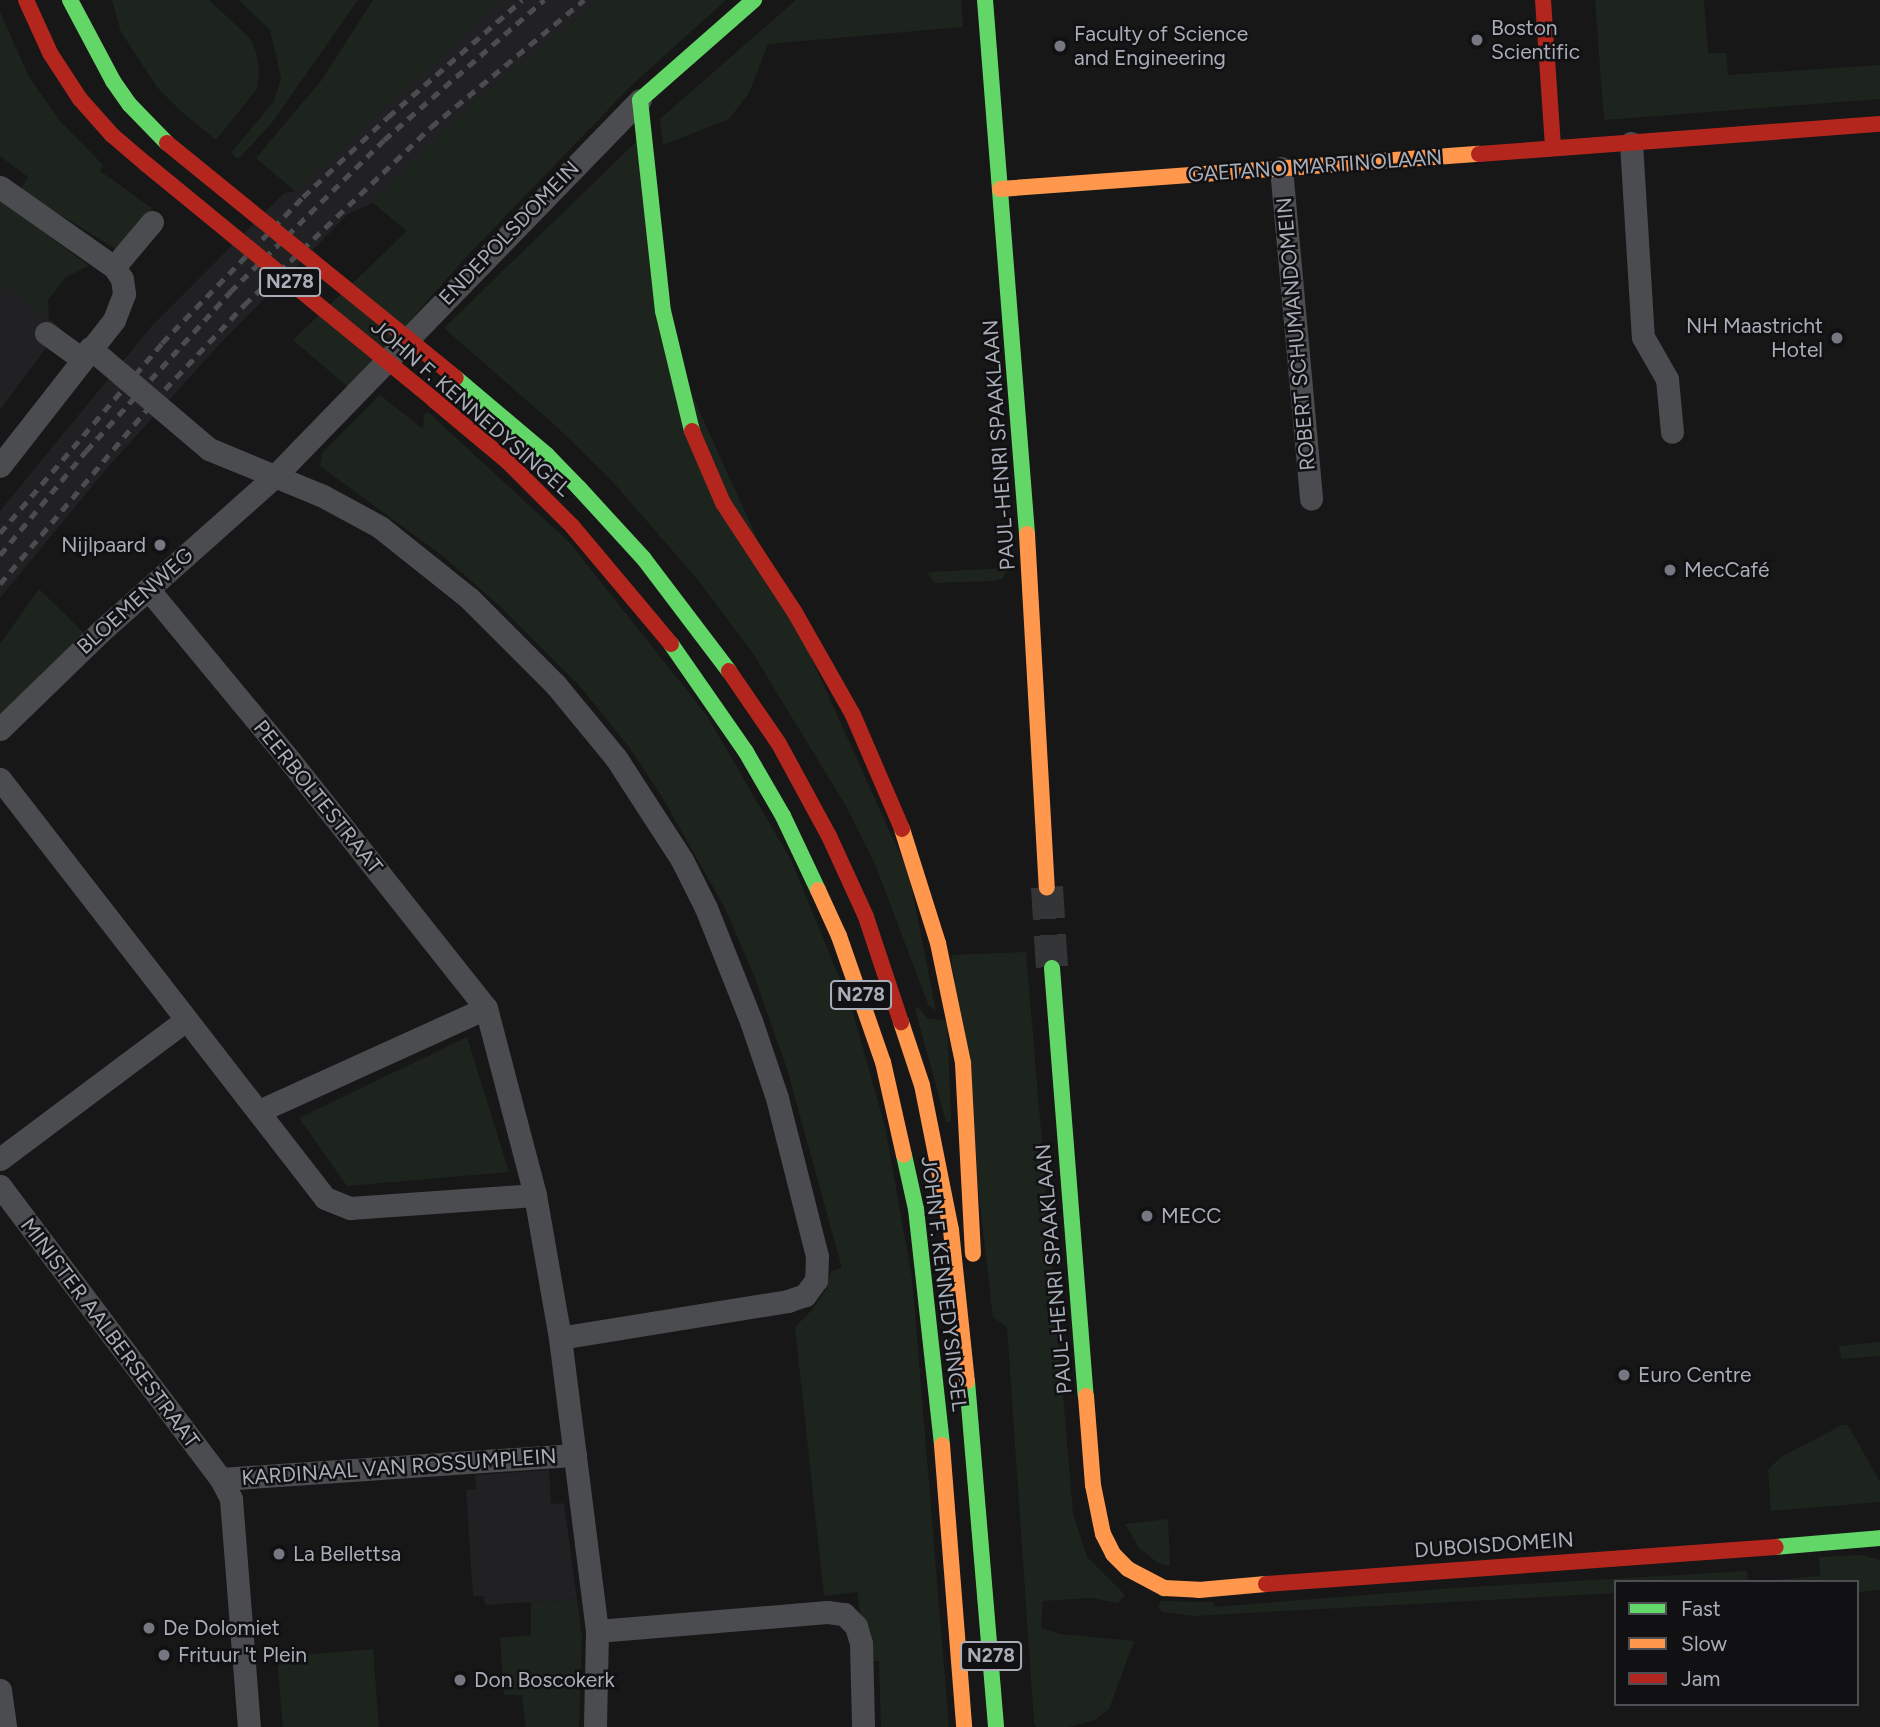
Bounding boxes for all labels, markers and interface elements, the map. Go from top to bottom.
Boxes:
place label: Boston Scientific [1491,15,1580,65]
place label: Faculty of Science and Engineering [1074,21,1248,71]
marker: Boston Scientific [1469,32,1485,48]
marker: Faculty of Science and Engineering [1052,38,1068,54]
street label: GAETANO MARTINOLAAN [1187,145,1443,187]
street label: ENDEPOLSDOMEIN [434,156,584,310]
street label: ROBERT SCHUMANDOMEIN [1271,196,1321,472]
road number: N278 [258,266,322,298]
place label: NH Maastricht Hotel [1686,313,1823,363]
street label: JOHN F. KENNEDYSINGEL [366,314,576,502]
street label: PAUL-HENRI SPAAKLAAN [978,319,1020,571]
marker: NH Maastricht Hotel [1829,330,1845,346]
place label: Nijlpaard [61,532,146,558]
marker: Nijlpaard [152,537,168,553]
street label: BLOEMENWEG [72,542,198,660]
place label: MecCafé [1684,557,1770,583]
marker: MecCafé [1662,562,1678,578]
street label: PEERBOLTESTRAAT [248,715,388,879]
road number: N278 [830,979,892,1010]
street label: PAUL-HENRI SPAAKLAAN [1030,1143,1078,1395]
street label: JOHN F. KENNEDYSINGEL [916,1155,972,1413]
place label: MECC [1161,1203,1221,1229]
marker: MECC [1139,1208,1155,1224]
street label: MINISTER AALBERSESTRAAT [15,1213,205,1453]
place label: Euro Centre [1638,1362,1751,1388]
marker: Euro Centre [1616,1367,1632,1383]
street label: KARDINAAL VAN ROSSUMPLEIN [241,1443,557,1491]
street label: DUBOISDOMEIN [1413,1527,1575,1563]
place label: La Bellettsa [293,1541,401,1567]
marker: La Bellettsa [271,1546,287,1562]
legend [1614,1580,1859,1706]
text: Fast [1681,1596,1721,1621]
place label: De Dolomiet [163,1615,280,1641]
marker: De Dolomiet [141,1620,157,1636]
text: Slow [1681,1631,1727,1656]
road number: N278 [960,1640,1023,1672]
place label: Frituur 't Plein [178,1642,307,1668]
marker: Frituur 't Plein [156,1647,172,1663]
text: Jam [1681,1666,1720,1691]
place label: Don Boscokerk [474,1667,615,1693]
marker: Don Boscokerk [452,1672,468,1688]

